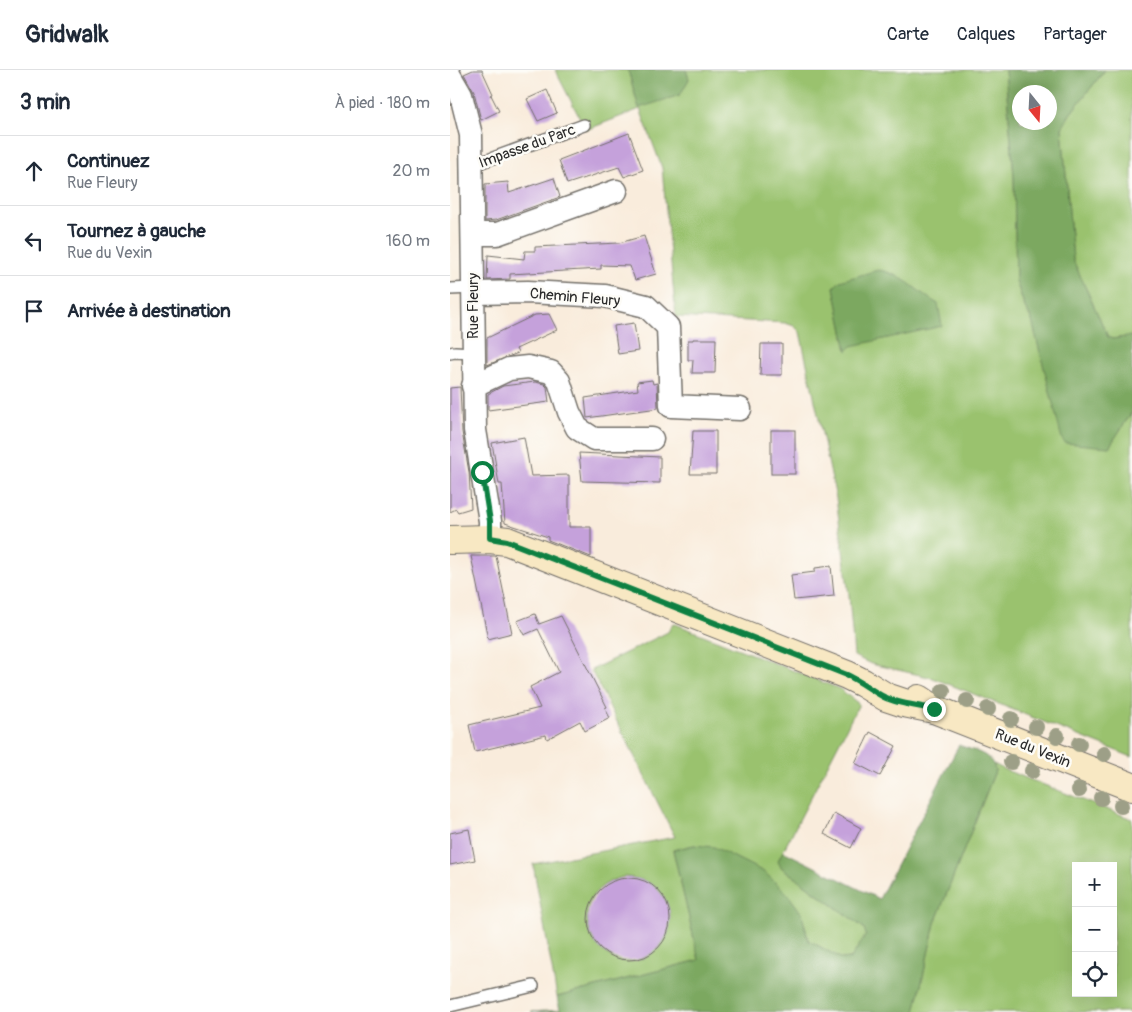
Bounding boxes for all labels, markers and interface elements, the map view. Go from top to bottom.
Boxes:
text: Gridwalk [25,20,109,49]
text: Carte [887,23,929,46]
text: Calques [957,23,1015,46]
text: Partager [1043,23,1107,46]
north arrow [1012,85,1057,130]
text: 3 min [20,89,70,116]
text: À pied · 180 m [335,93,430,113]
street label: Impasse du Parc [476,120,578,173]
text: Continuez [67,149,150,173]
icon: ahead [20,157,48,185]
text: 20 m [392,161,430,181]
text: Rue Fleury [67,173,138,193]
text: Tournez à gauche [67,219,206,243]
icon: left [20,227,48,255]
text: 160 m [386,231,430,251]
text: Rue du Vexin [67,243,152,263]
street label: Rue Fleury [464,272,483,339]
street label: Chemin Fleury [529,284,621,311]
icon: arrive [20,297,48,325]
text: Arrivée à destination [67,299,231,323]
route start [471,461,494,484]
route end [923,698,946,721]
street label: Rue du Vexin [992,725,1073,772]
map controls [1072,862,1117,997]
button: + [1072,862,1117,907]
button: − [1072,907,1117,952]
button: locate [1072,952,1117,997]

